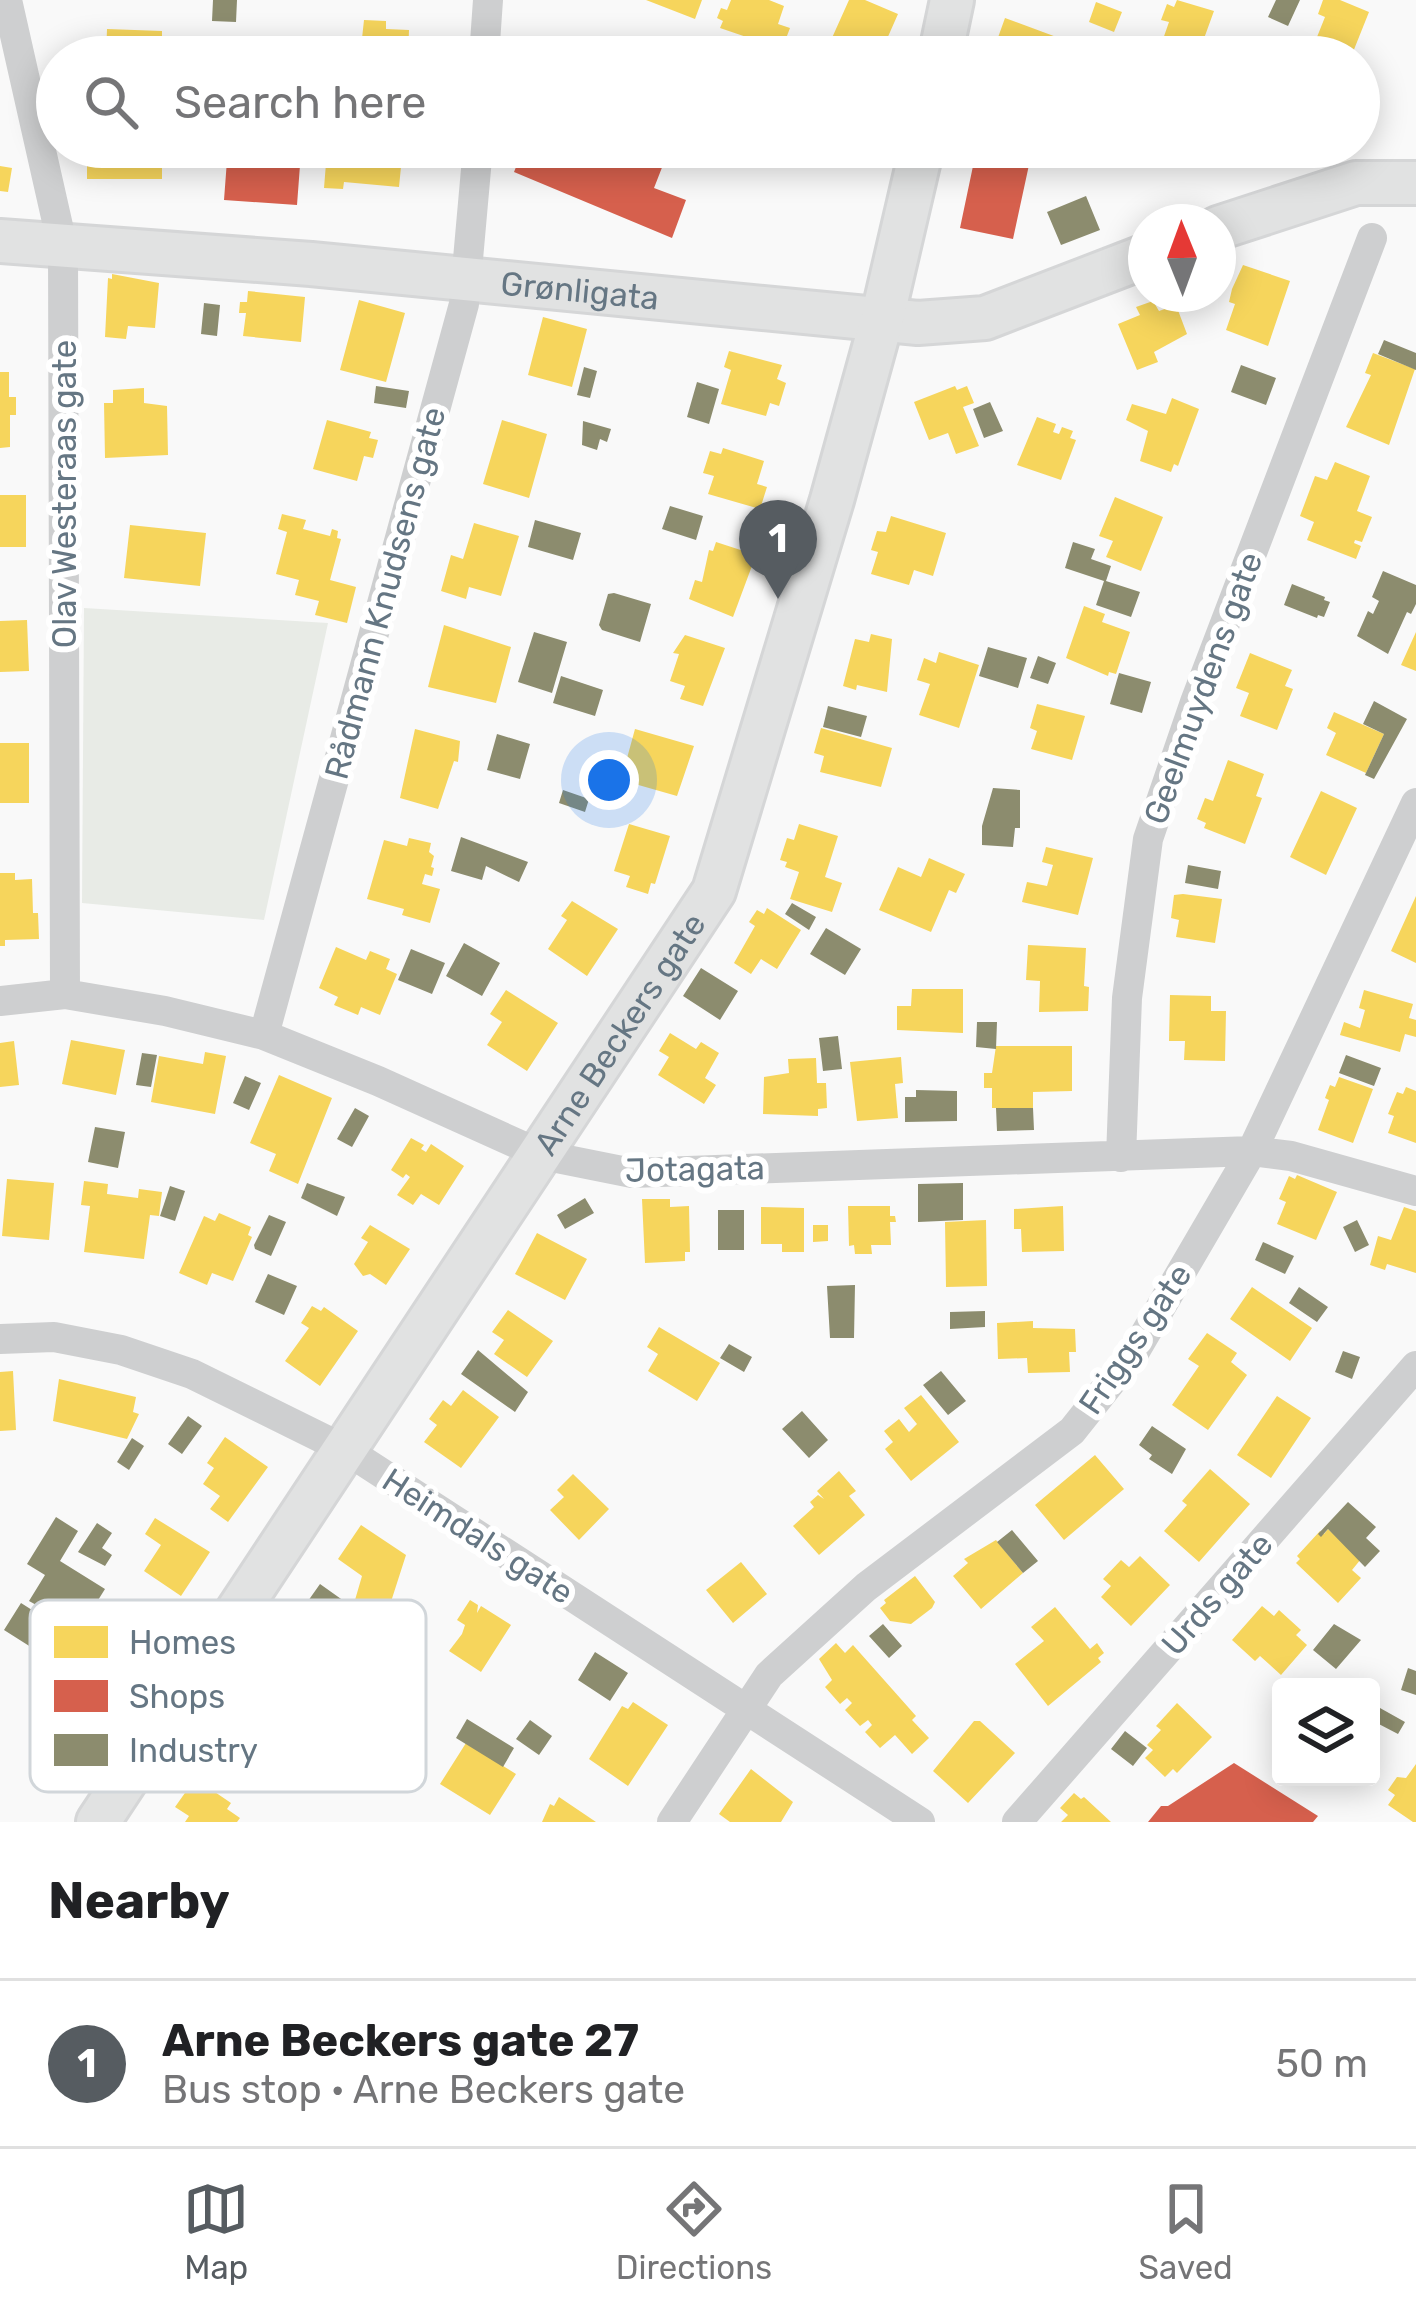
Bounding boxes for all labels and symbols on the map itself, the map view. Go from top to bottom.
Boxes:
north arrow [1128,204,1236,312]
street label: Grønligata [499,263,661,317]
street label: Olav Westeraas gate [45,340,84,648]
street label: Rådmann Knudsens gate [316,403,454,783]
pin: 1 [739,500,817,599]
street label: Geelmuydens gate [1136,547,1270,829]
your location [579,750,639,810]
street label: Arne Beckers gate [526,906,713,1162]
street label: Jotagata [625,1148,765,1190]
street label: Friggs gate [1071,1256,1199,1422]
street label: Heimdals gate [375,1460,581,1612]
street label: Urds gate [1153,1525,1281,1663]
legend [30,1600,426,1792]
text: Homes [129,1623,236,1662]
text: Shops [129,1677,225,1716]
text: Industry [129,1731,258,1770]

